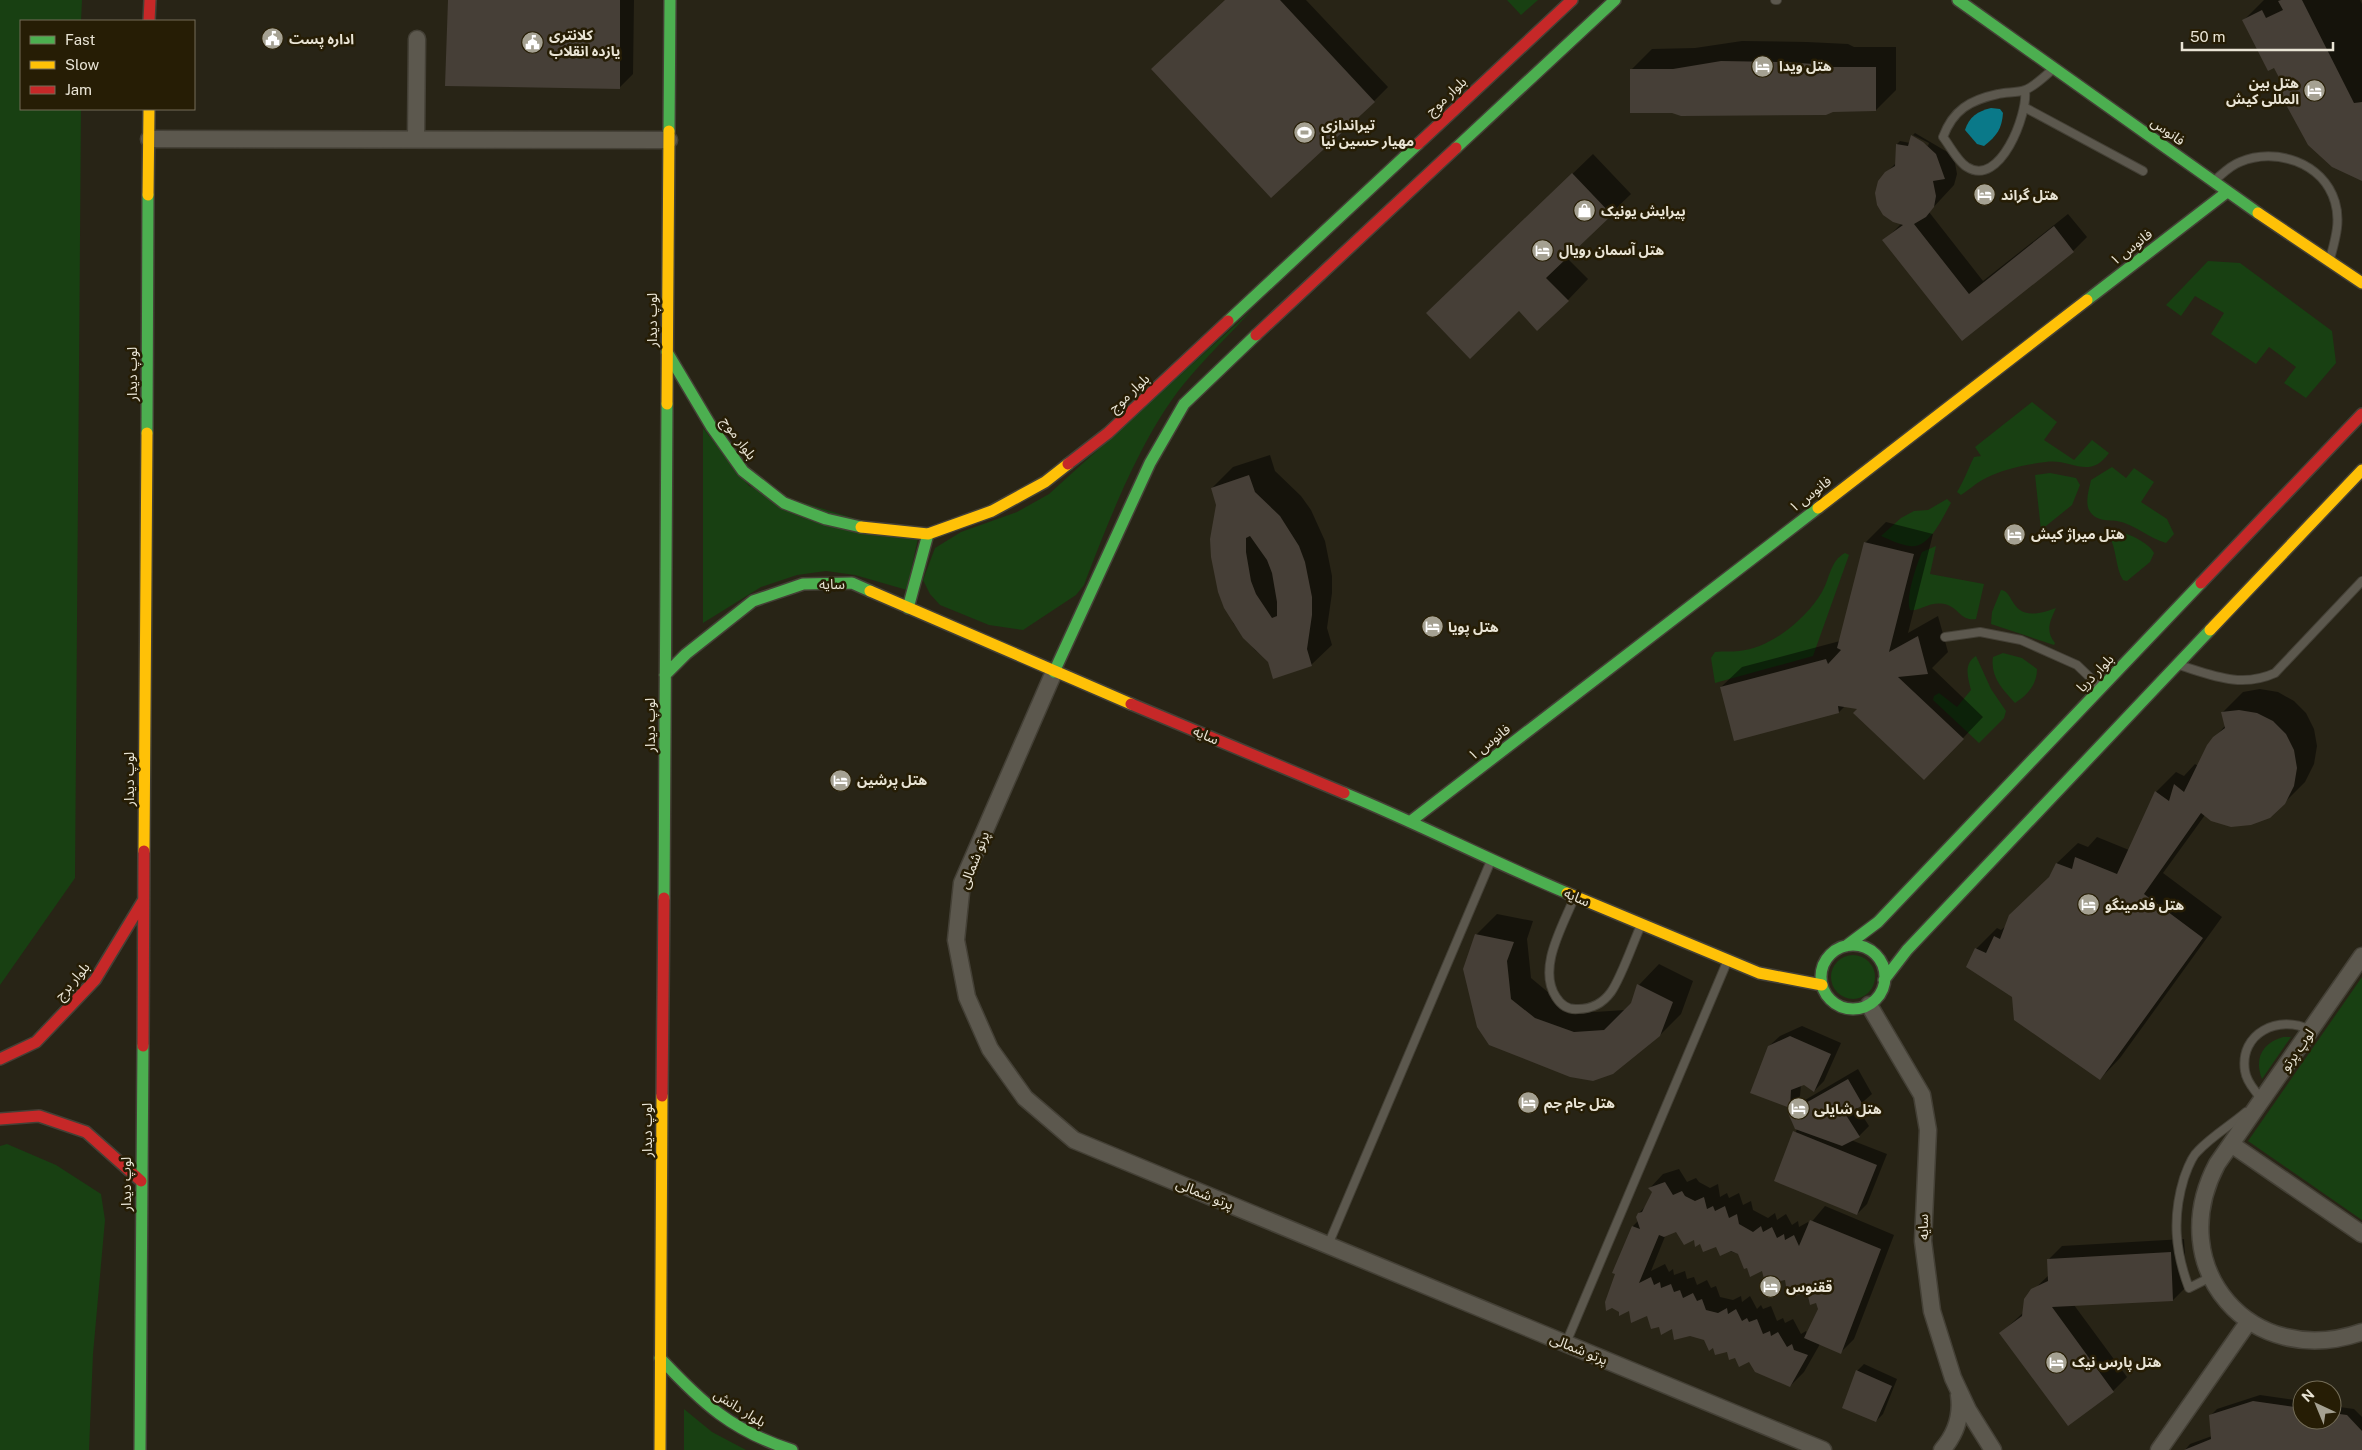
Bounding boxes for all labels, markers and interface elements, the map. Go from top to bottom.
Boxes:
legend [20,20,195,110]
scale bar [2182,20,2333,52]
public building icon: اداره پست [261,27,285,51]
place label: کلانتری یازده انقلاب [549,27,621,60]
text: 50 m [2190,28,2225,45]
text: Fast [65,31,95,48]
place label: اداره پست [289,31,354,49]
public building icon: کلانتری یازده انقلاب [521,31,545,55]
hotel icon: هتل ویدا [1751,54,1775,78]
text: Slow [65,56,100,73]
place label: هتل ویدا [1779,58,1832,74]
street label: بلوار موج [1422,73,1472,121]
place label: هتل بین المللی کیش [2226,75,2299,107]
hotel icon: هتل بین المللی کیش [2303,79,2327,103]
text: Jam [65,81,92,98]
street label: فانوس [2147,113,2188,149]
place label: تیراندازی مهیار حسین نیا [1321,117,1414,150]
sports icon: تیراندازی مهیار حسین نیا [1293,121,1317,145]
hotel icon: هتل گراند [1973,183,1997,207]
place label: هتل گراند [2001,187,2059,204]
shop icon: پیرایش یونیک [1573,199,1597,223]
place label: پیرایش یونیک [1601,203,1686,221]
street label: فانوس ۱ [2107,226,2156,269]
hotel icon: هتل آسمان رویال [1531,238,1555,262]
place label: هتل آسمان رویال [1559,242,1664,259]
street label: لوپ دیدار [644,293,662,348]
street label: لوپ دیدار [124,347,142,402]
street label: بلوار موج [1105,370,1155,418]
street label: بلوار موج [716,413,760,465]
street label: فانوس ۱ [1786,473,1835,516]
hotel icon: هتل میراژ کیش [2003,522,2027,546]
place label: هتل میراژ کیش [2031,526,2125,543]
street label: سایه [819,576,845,592]
hotel icon: هتل پویا [1420,615,1444,639]
place label: هتل پویا [1448,619,1499,637]
street label: بلوار دریا [2073,651,2118,696]
street label: لوپ دیدار [642,698,660,753]
street label: فانوس ۱ [1465,721,1514,764]
street label: سایه [1191,723,1221,748]
street label: لوپ دیدار [121,752,139,807]
hotel icon: هتل پرشین [829,768,853,792]
place label: هتل پرشین [857,772,927,790]
street label: پرتو شمالی [956,829,994,892]
street label: سایه [1562,885,1592,910]
hotel icon: هتل فلامینگو [2077,893,2101,917]
place label: هتل فلامینگو [2105,897,2184,913]
street label: بلوار برج [51,959,95,1005]
street label: لوپ پرتو [2277,1026,2319,1075]
hotel icon: هتل جام جم [1516,1091,1540,1115]
place label: هتل جام جم [1544,1095,1615,1114]
hotel icon: هتل شایلی [1786,1097,1810,1121]
place label: هتل شایلی [1814,1101,1882,1117]
street label: لوپ دیدار [639,1103,657,1158]
street label: لوپ دیدار [118,1157,136,1212]
street label: پرتو شمالی [1173,1175,1236,1215]
street label: سایه [1915,1214,1931,1240]
hotel icon: ققنوس [1758,1275,1782,1299]
place label: ققنوس [1786,1279,1832,1295]
street label: پرتو شمالی [1547,1330,1610,1370]
hotel icon: هتل پارس نیک [2044,1350,2068,1374]
place label: هتل پارس نیک [2072,1354,2162,1372]
north arrow [2292,1380,2342,1430]
street label: بلوار دانش [711,1386,769,1431]
text: N [2298,1386,2317,1405]

